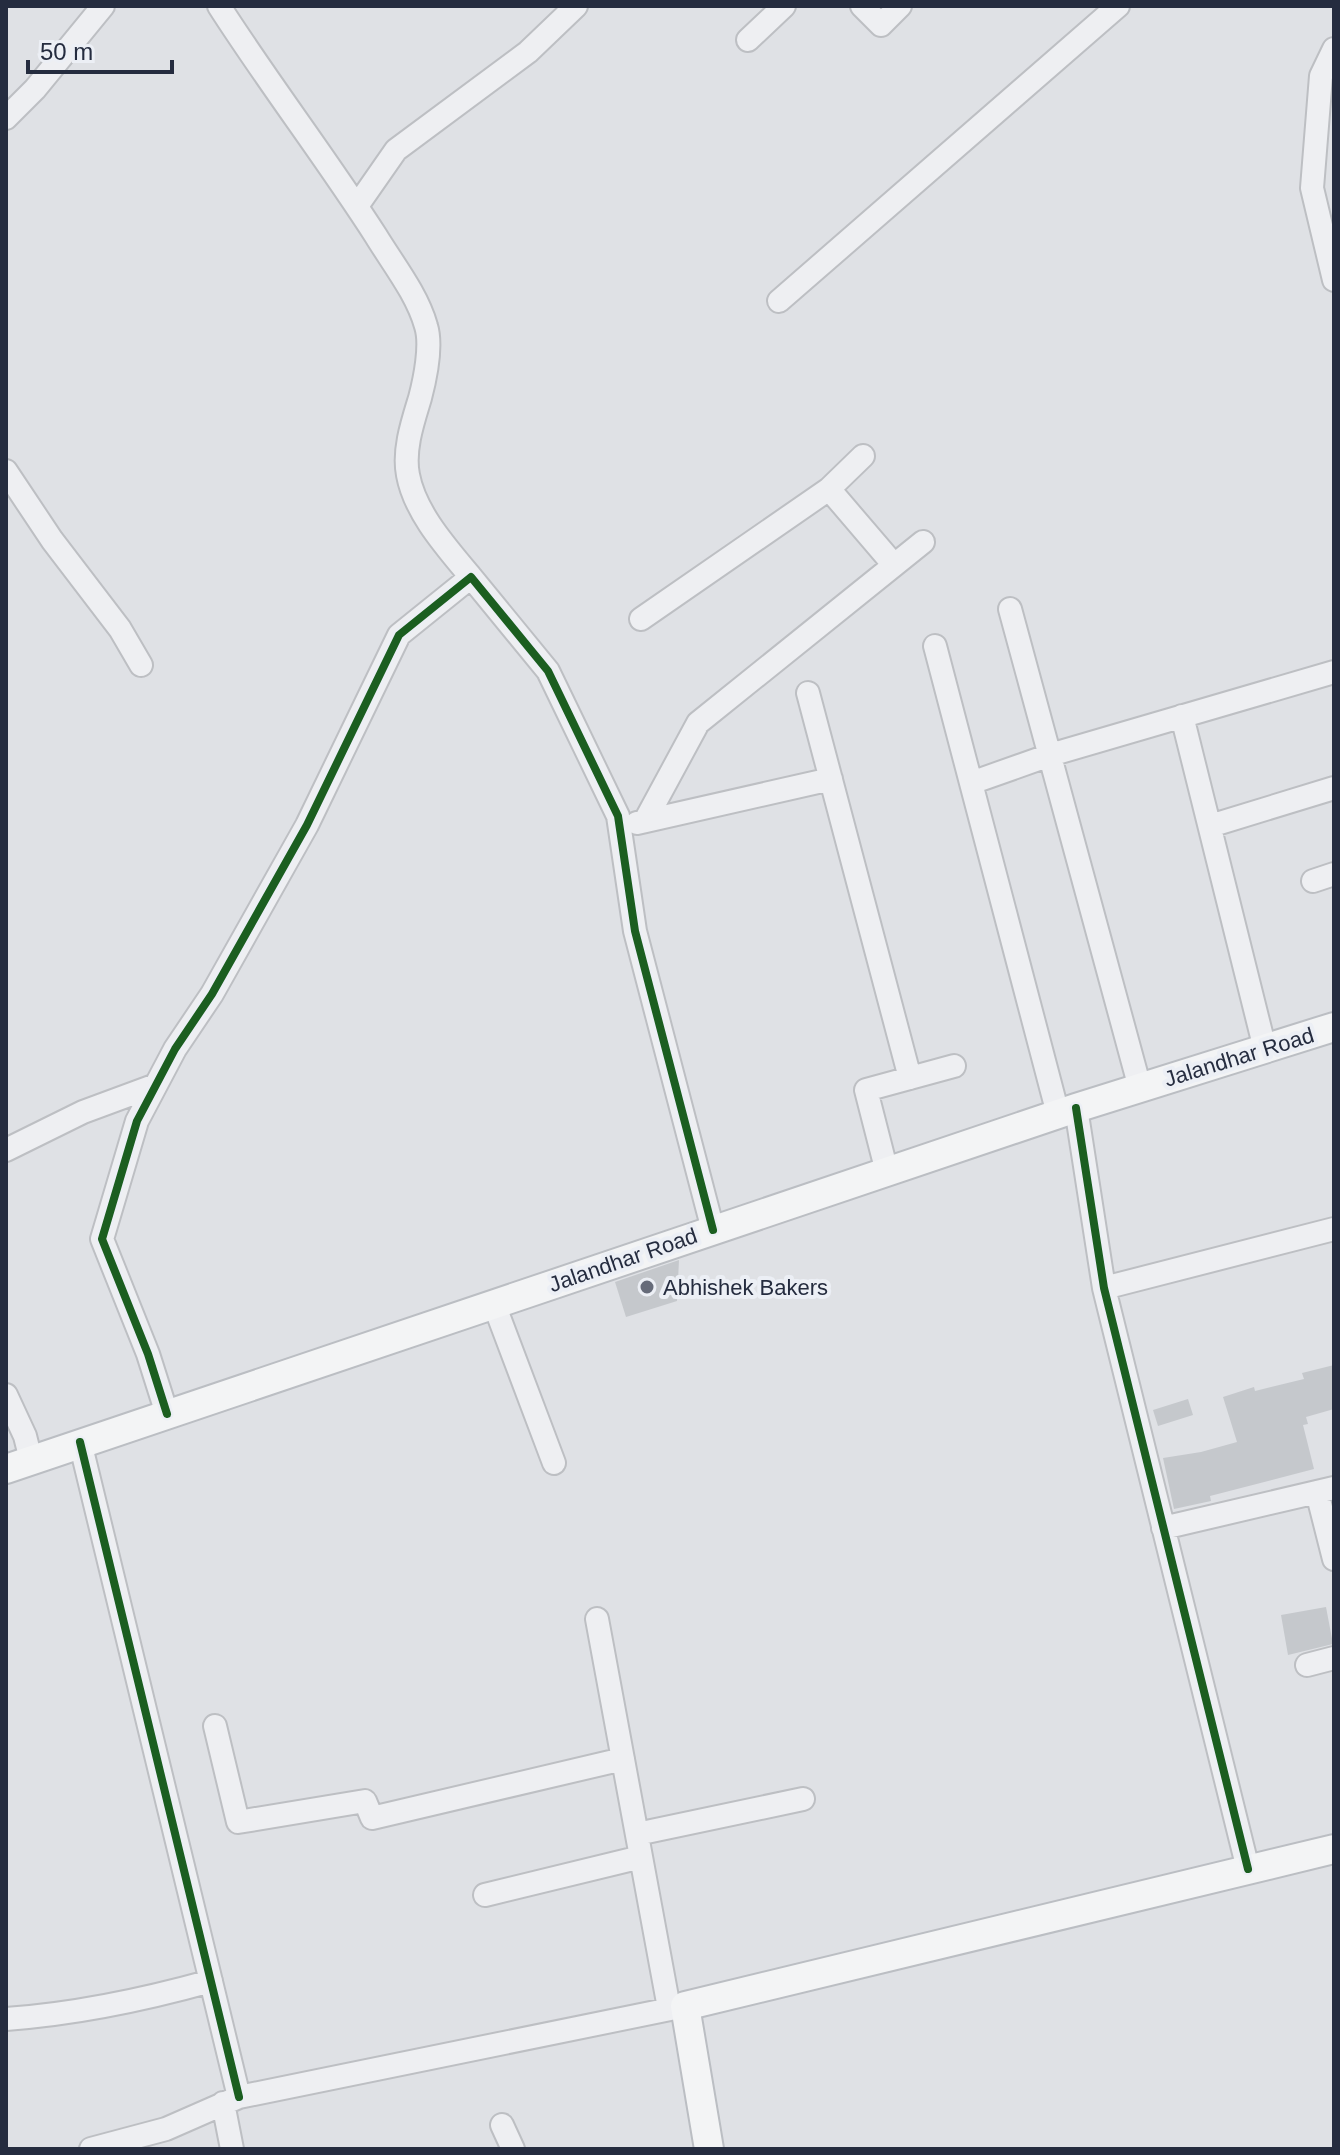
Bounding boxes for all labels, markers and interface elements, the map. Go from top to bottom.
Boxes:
scale bar [28,24,172,74]
text: 50 m [40,38,93,65]
street label: Jalandhar Road [1161,1022,1317,1092]
street label: Jalandhar Road [545,1223,701,1297]
place label: Abhishek Bakers [663,1275,828,1300]
marker: Abhishek Bakers [638,1278,656,1296]

